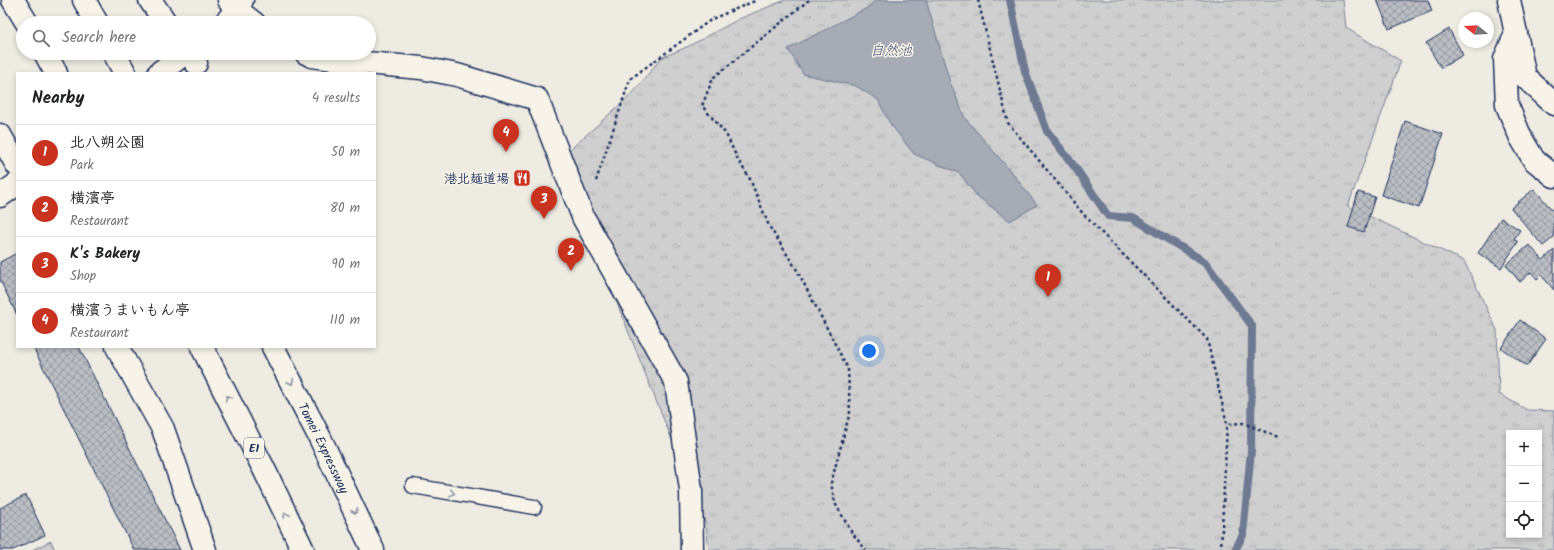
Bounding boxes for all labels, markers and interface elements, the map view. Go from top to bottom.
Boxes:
north arrow [1458,12,1494,48]
search box [16,16,376,60]
text: Search here [62,26,136,50]
icon: search [30,27,52,49]
water label: 自然池 [870,40,913,62]
text: Nearby [32,85,84,112]
text: 4 results [312,88,360,109]
pin: 4 [493,119,519,152]
text: 北八朔公園 [70,131,145,155]
text: 1 [43,142,47,163]
text: 50 m [331,142,360,163]
text: Park [70,155,94,176]
restaurant icon: 港北麺道場 [512,168,532,188]
place label: 港北麺道場 [444,169,509,190]
pin: 3 [531,186,557,219]
text: 横濱亭 [70,187,115,211]
text: 2 [41,198,49,219]
text: 80 m [330,198,360,219]
text: Restaurant [70,211,129,232]
pin: 2 [558,238,584,271]
text: K's Bakery [70,242,140,266]
text: 3 [41,254,49,275]
text: 90 m [332,254,360,275]
pin: 1 [1035,264,1061,297]
text: Shop [70,266,96,287]
text: 横濱うまいもん亭 [70,299,190,323]
text: 4 [41,310,49,331]
text: 110 m [330,310,360,331]
text: Restaurant [70,323,129,344]
your location [859,341,879,361]
one-way arrow [286,377,294,385]
one-way arrow [226,395,233,403]
street label: Tomei Expressway [291,399,354,498]
map controls [1506,430,1542,538]
button: + [1506,430,1542,466]
road number: E1 [244,438,264,458]
button: − [1506,466,1542,502]
one-way arrow [448,488,455,496]
button: locate [1506,502,1542,538]
one-way arrow [350,506,358,514]
one-way arrow [283,511,291,519]

